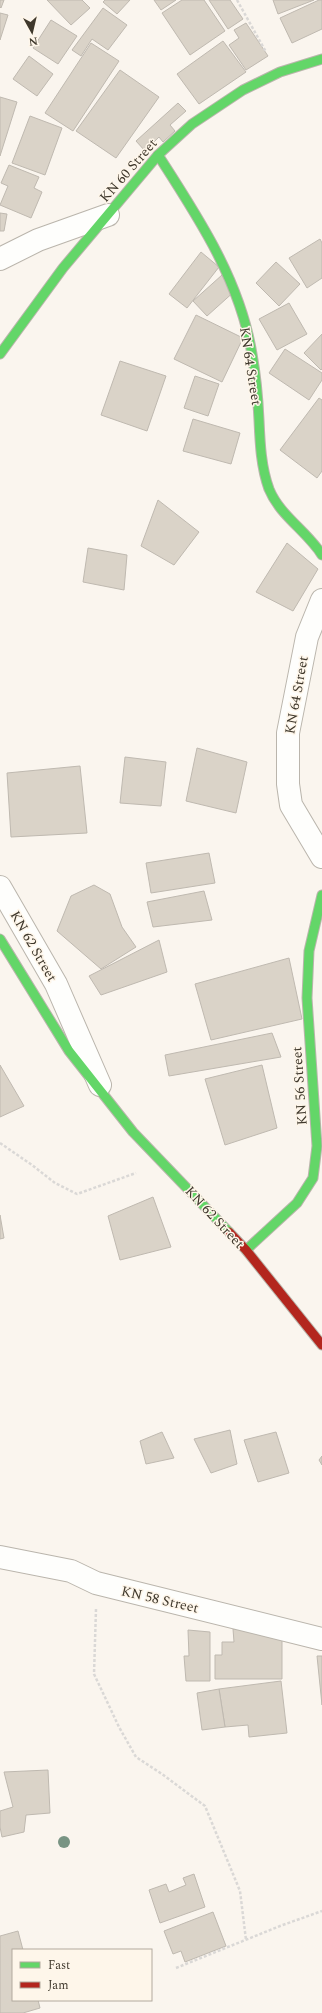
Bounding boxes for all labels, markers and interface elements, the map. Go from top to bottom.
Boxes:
north arrow [12,12,52,52]
text: N [28,32,39,50]
street label: KN 60 Street [95,134,162,207]
street label: KN 64 Street [234,325,267,407]
street label: KN 64 Street [279,654,314,736]
street label: KN 62 Street [5,907,62,986]
street label: KN 56 Street [286,1046,313,1126]
street label: KN 62 Street [180,1181,249,1253]
street label: KN 58 Street [119,1580,201,1619]
legend [12,1949,152,2001]
text: Fast [48,1956,70,1975]
text: Jam [48,1976,69,1995]

